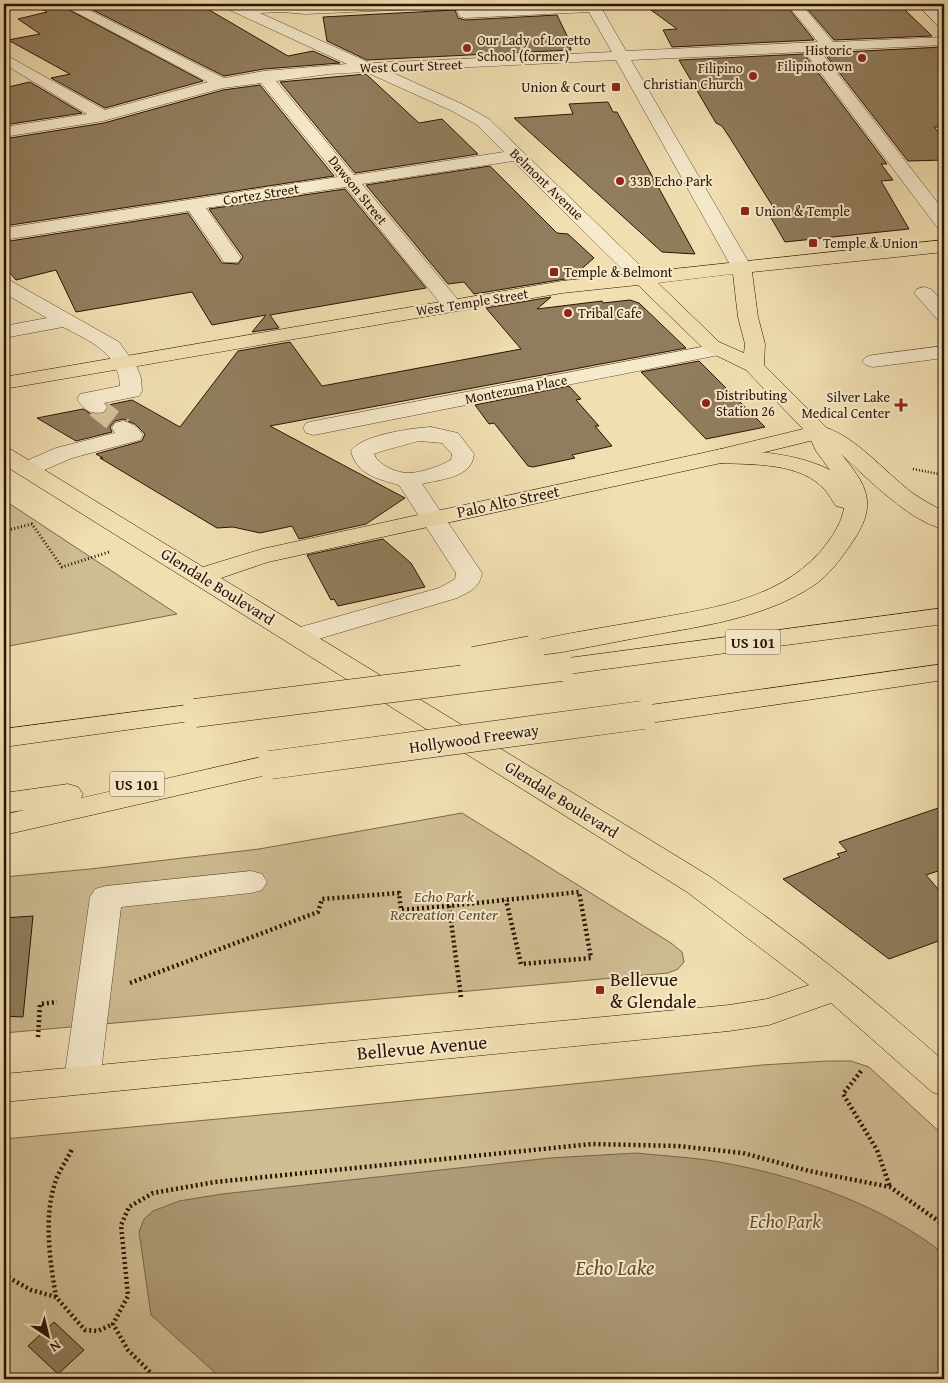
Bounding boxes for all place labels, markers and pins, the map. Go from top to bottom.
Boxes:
place label: Our Lady of Loretto School (former) [477,30,591,66]
place label: Historic Filipinotown [777,40,852,76]
marker: Our Lady of Loretto School (former) [461,42,473,54]
marker: Historic Filipinotown [856,52,868,64]
place label: Filipino Christian Church [643,58,743,94]
marker: Filipino Christian Church [747,70,759,82]
place label: Union & Court [521,77,606,97]
marker: Union & Court [610,81,622,93]
place label: 33B Echo Park [630,171,714,191]
marker: 33B Echo Park [614,175,626,187]
place label: Union & Temple [755,201,850,221]
marker: Union & Temple [739,205,751,217]
place label: Temple & Union [823,233,918,253]
marker: Temple & Union [807,237,819,249]
place label: Temple & Belmont [564,262,673,282]
marker: Temple & Belmont [548,266,560,278]
place label: Tribal Cafe [578,303,642,323]
marker: Tribal Cafe [562,307,574,319]
place label: Distributing Station 26 [716,385,787,421]
place label: Silver Lake Medical Center [801,387,890,423]
marker: Distributing Station 26 [700,397,712,409]
marker: Silver Lake Medical Center [894,398,908,412]
place label: Bellevue & Glendale [610,965,697,1015]
marker: Bellevue & Glendale [594,984,606,996]

